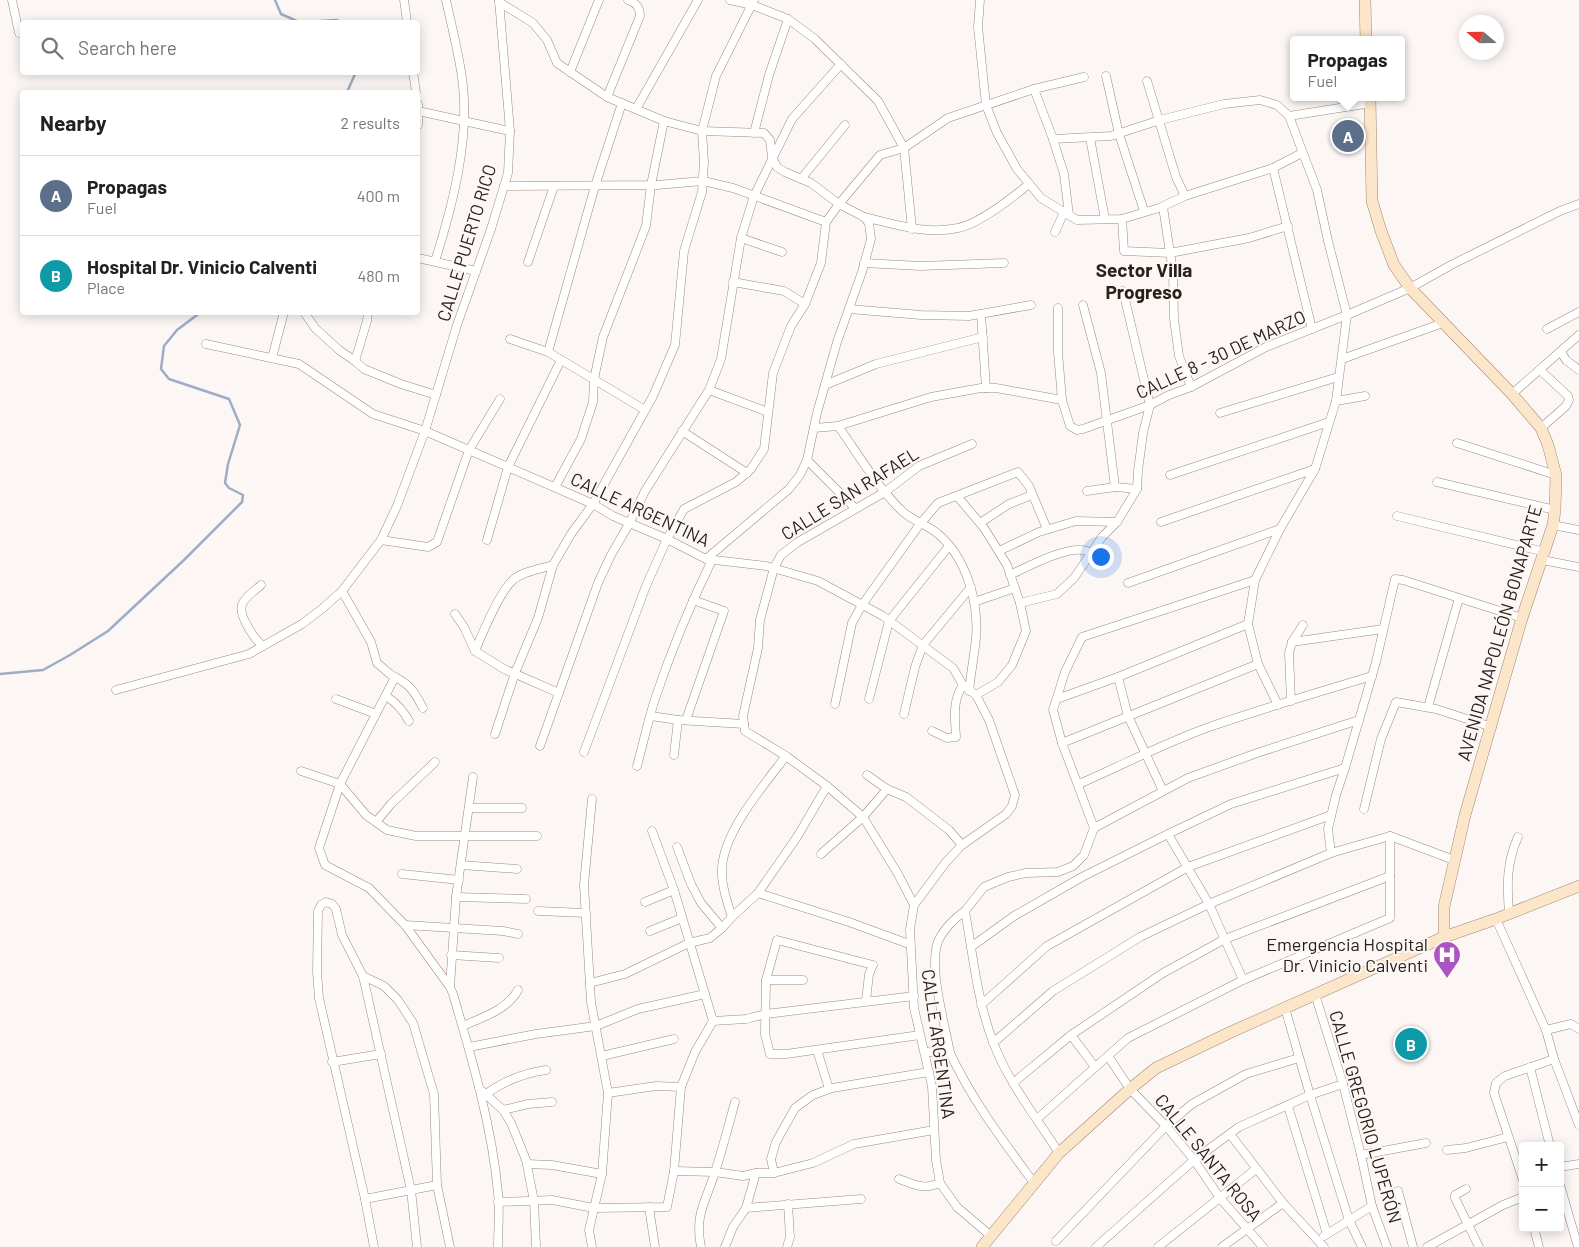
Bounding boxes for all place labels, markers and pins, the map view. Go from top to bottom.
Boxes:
pin: A [1332,117,1364,155]
place label: Emergencia Hospital Dr. Vinicio Calventi [1266,933,1428,976]
hospital icon: Emergencia Hospital Dr. Vinicio Calventi [1432,940,1462,979]
pin: B [1395,1025,1427,1063]

